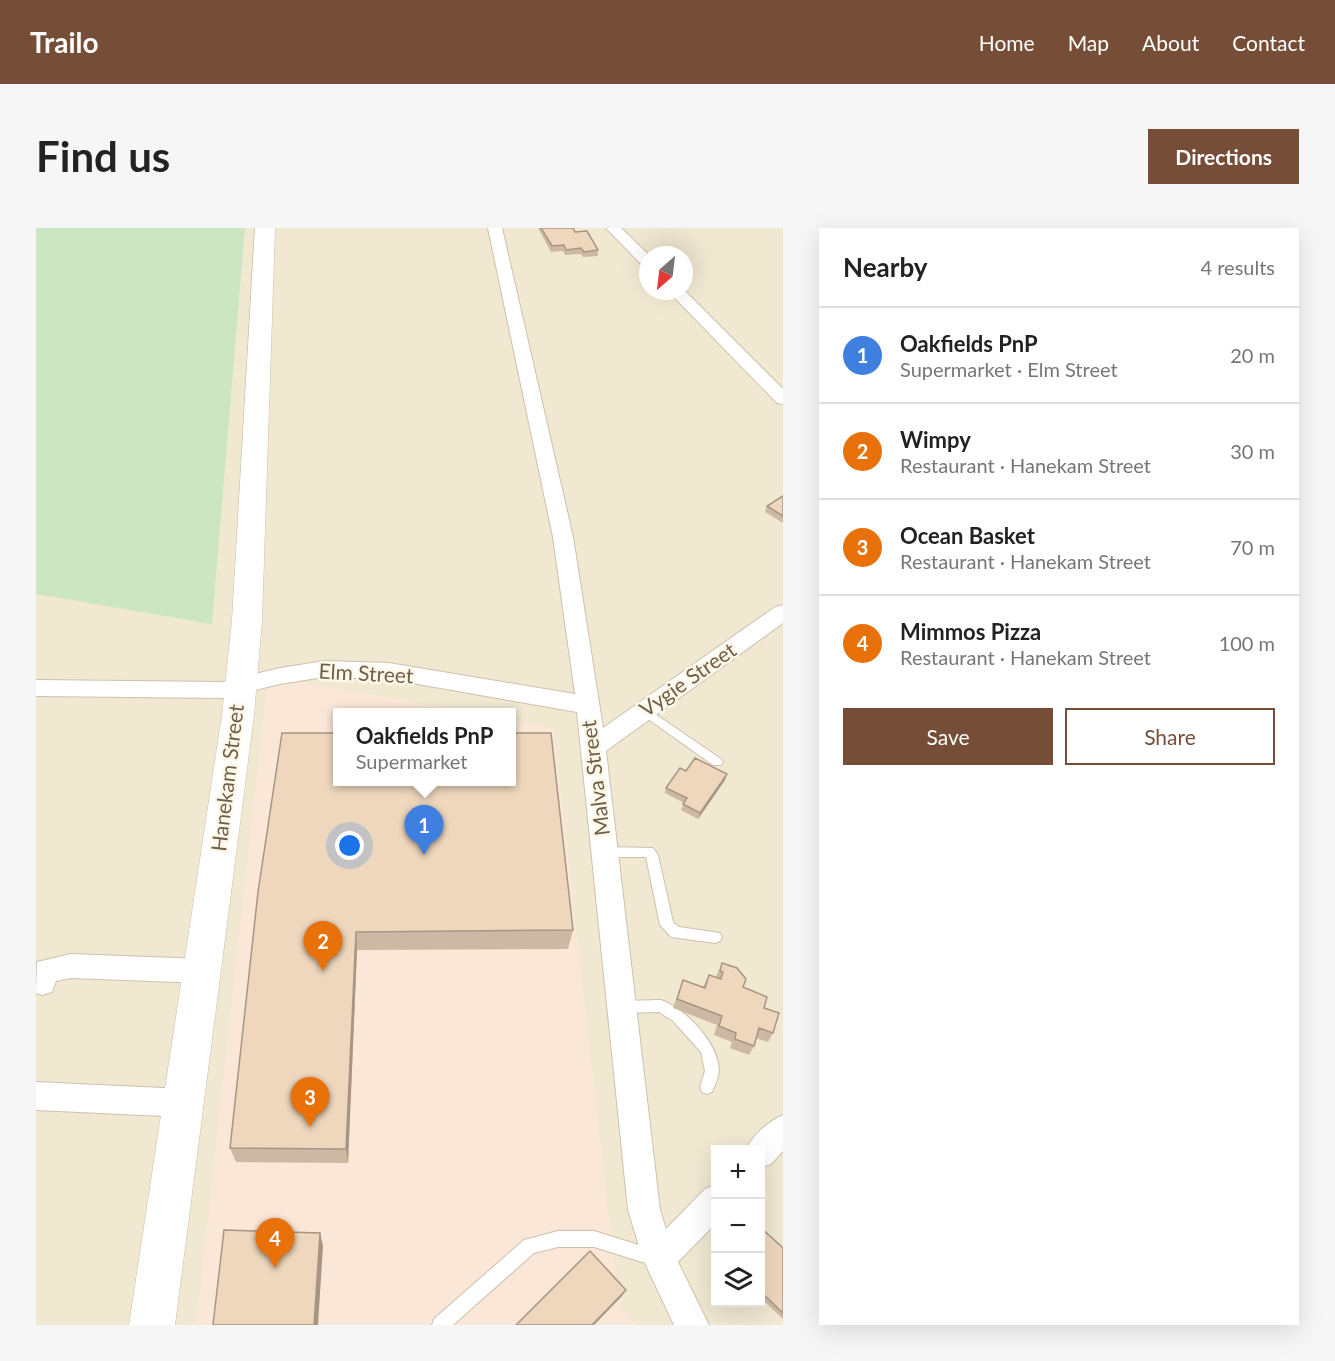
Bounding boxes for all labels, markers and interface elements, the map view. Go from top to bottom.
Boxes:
text: Trailo [30,25,99,59]
text: Home [979,30,1035,55]
text: Map [1068,30,1109,55]
text: About [1142,30,1199,55]
text: Contact [1232,30,1305,55]
button: Directions [1148,129,1299,184]
text: Find us [36,131,170,181]
north arrow [639,246,693,300]
text: Nearby [843,251,928,283]
text: 4 results [1200,255,1275,279]
text: Oakfields PnP [900,330,1038,357]
text: 1 [857,343,868,367]
text: 20 m [1230,343,1275,367]
text: Supermarket · Elm Street [900,357,1118,381]
text: Wimpy [900,426,971,453]
text: 2 [857,439,868,463]
text: 30 m [1230,439,1275,463]
text: Restaurant · Hanekam Street [900,453,1151,477]
text: Ocean Basket [900,522,1035,549]
text: 3 [857,535,868,559]
text: 70 m [1230,535,1275,559]
text: Restaurant · Hanekam Street [900,549,1151,573]
text: Mimmos Pizza [900,618,1041,645]
text: 4 [857,631,868,655]
text: 100 m [1219,631,1275,655]
street label: Vygie Street [634,636,741,721]
text: Restaurant · Hanekam Street [900,645,1151,669]
street label: Elm Street [318,658,415,687]
street label: Hanekam Street [205,702,248,853]
popup [333,708,516,786]
button: Save [843,708,1053,765]
button: Share [1065,708,1275,765]
street label: Malva Street [575,718,614,837]
text: Oakfields PnP [356,722,493,749]
text: Supermarket [356,749,467,773]
pin: 1 [404,806,444,855]
your location [335,831,364,860]
pin: 2 [304,922,342,971]
pin: 3 [290,1078,330,1127]
map controls [711,1145,765,1307]
button: + [711,1145,765,1199]
button: − [711,1199,765,1253]
pin: 4 [256,1218,294,1268]
button: layers [711,1253,765,1307]

